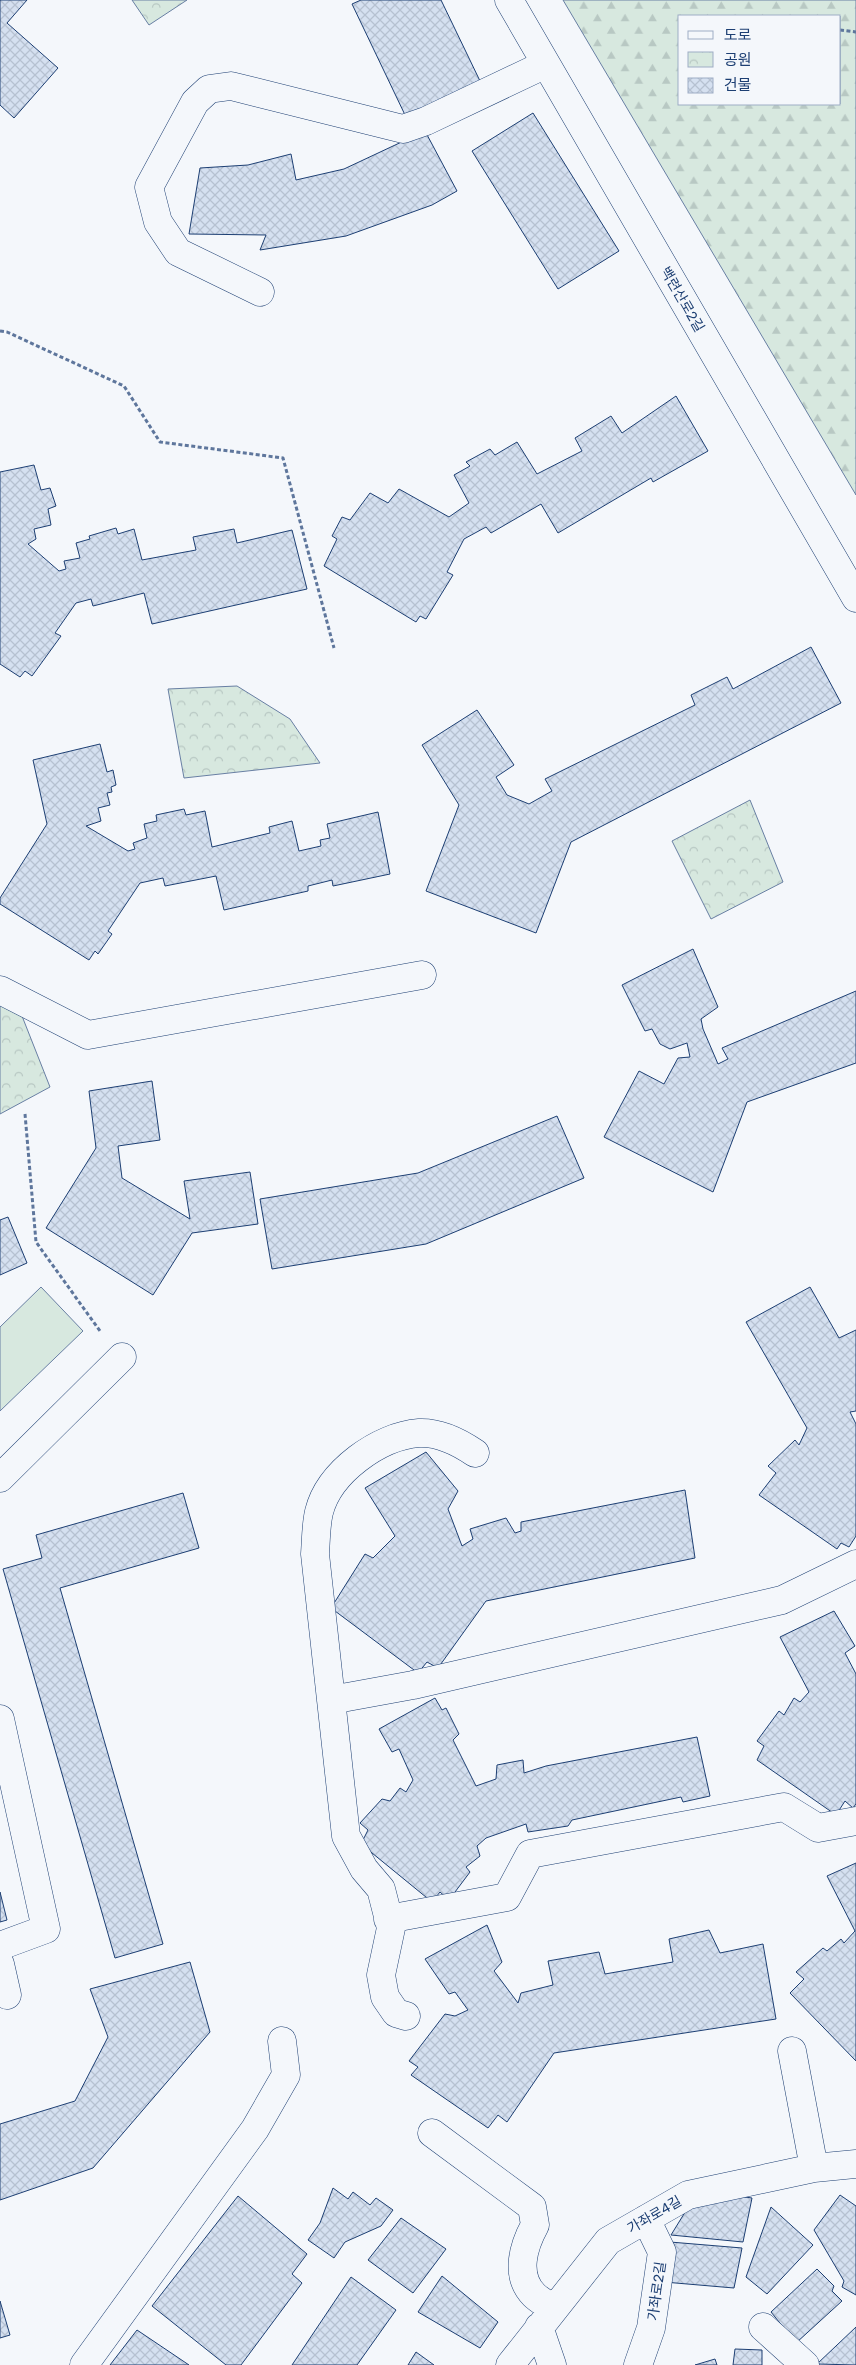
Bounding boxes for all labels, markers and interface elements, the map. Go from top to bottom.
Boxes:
legend [678,15,841,105]
text: 도로 [724,25,752,43]
text: 공원 [724,50,752,68]
text: 건물 [724,75,752,93]
street label: 백련산로2길 [658,263,708,335]
street label: 가좌로4길 [624,2192,684,2236]
street label: 가좌로2길 [643,2260,669,2322]

